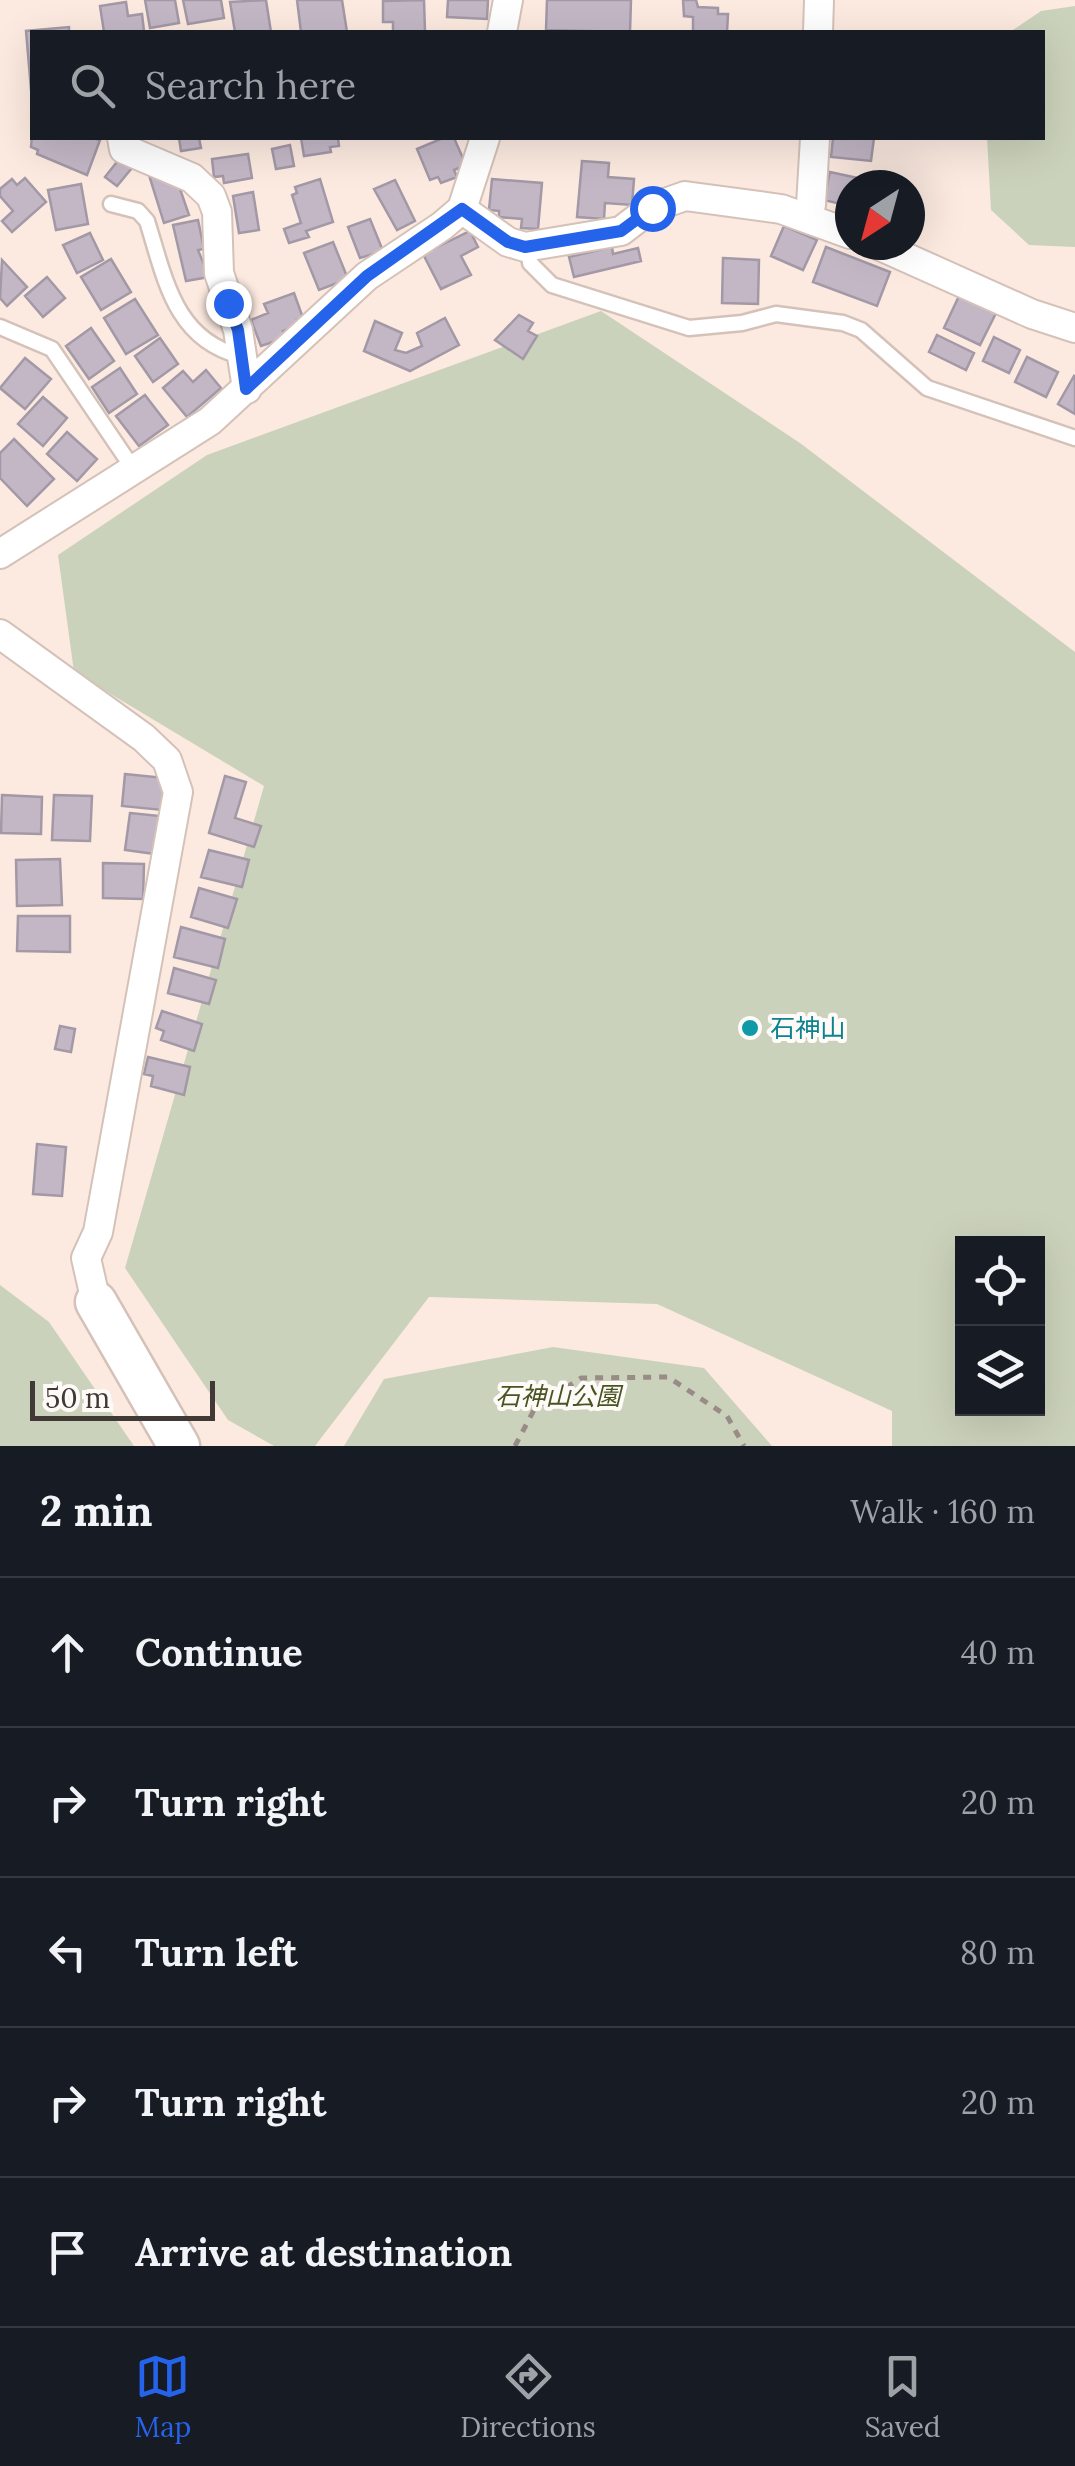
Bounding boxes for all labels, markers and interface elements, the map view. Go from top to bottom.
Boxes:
search box [30,30,1045,140]
icon: search [65,58,120,113]
text: Search here [145,61,356,109]
north arrow [835,170,925,260]
route start [630,186,676,232]
route end [206,281,252,327]
place label: 石神山 [770,1012,845,1044]
marker: 石神山 [739,1017,761,1039]
map controls [955,1236,1045,1416]
button: locate [955,1236,1045,1326]
button: layers [955,1326,1045,1416]
scale bar [30,1376,215,1420]
text: 50 m [45,1380,110,1416]
park label: 石神山公園 [495,1380,623,1412]
text: 2 min [40,1484,153,1538]
text: Walk · 160 m [850,1491,1035,1532]
icon: ahead [40,1625,95,1680]
text: Continue [135,1628,303,1676]
text: 40 m [961,1632,1035,1673]
icon: right [40,1775,95,1830]
text: Turn right [135,1778,326,1826]
text: 20 m [961,1782,1035,1823]
icon: left [40,1925,95,1980]
text: Turn left [135,1928,298,1976]
text: 80 m [960,1932,1035,1973]
icon: right [40,2075,95,2130]
text: Turn right [135,2078,326,2126]
text: 20 m [961,2082,1035,2123]
icon: arrive [40,2225,95,2280]
text: Arrive at destination [135,2228,512,2276]
tab: Map [134,2349,191,2445]
tab: Directions [460,2349,596,2445]
tab: Saved [865,2349,941,2445]

